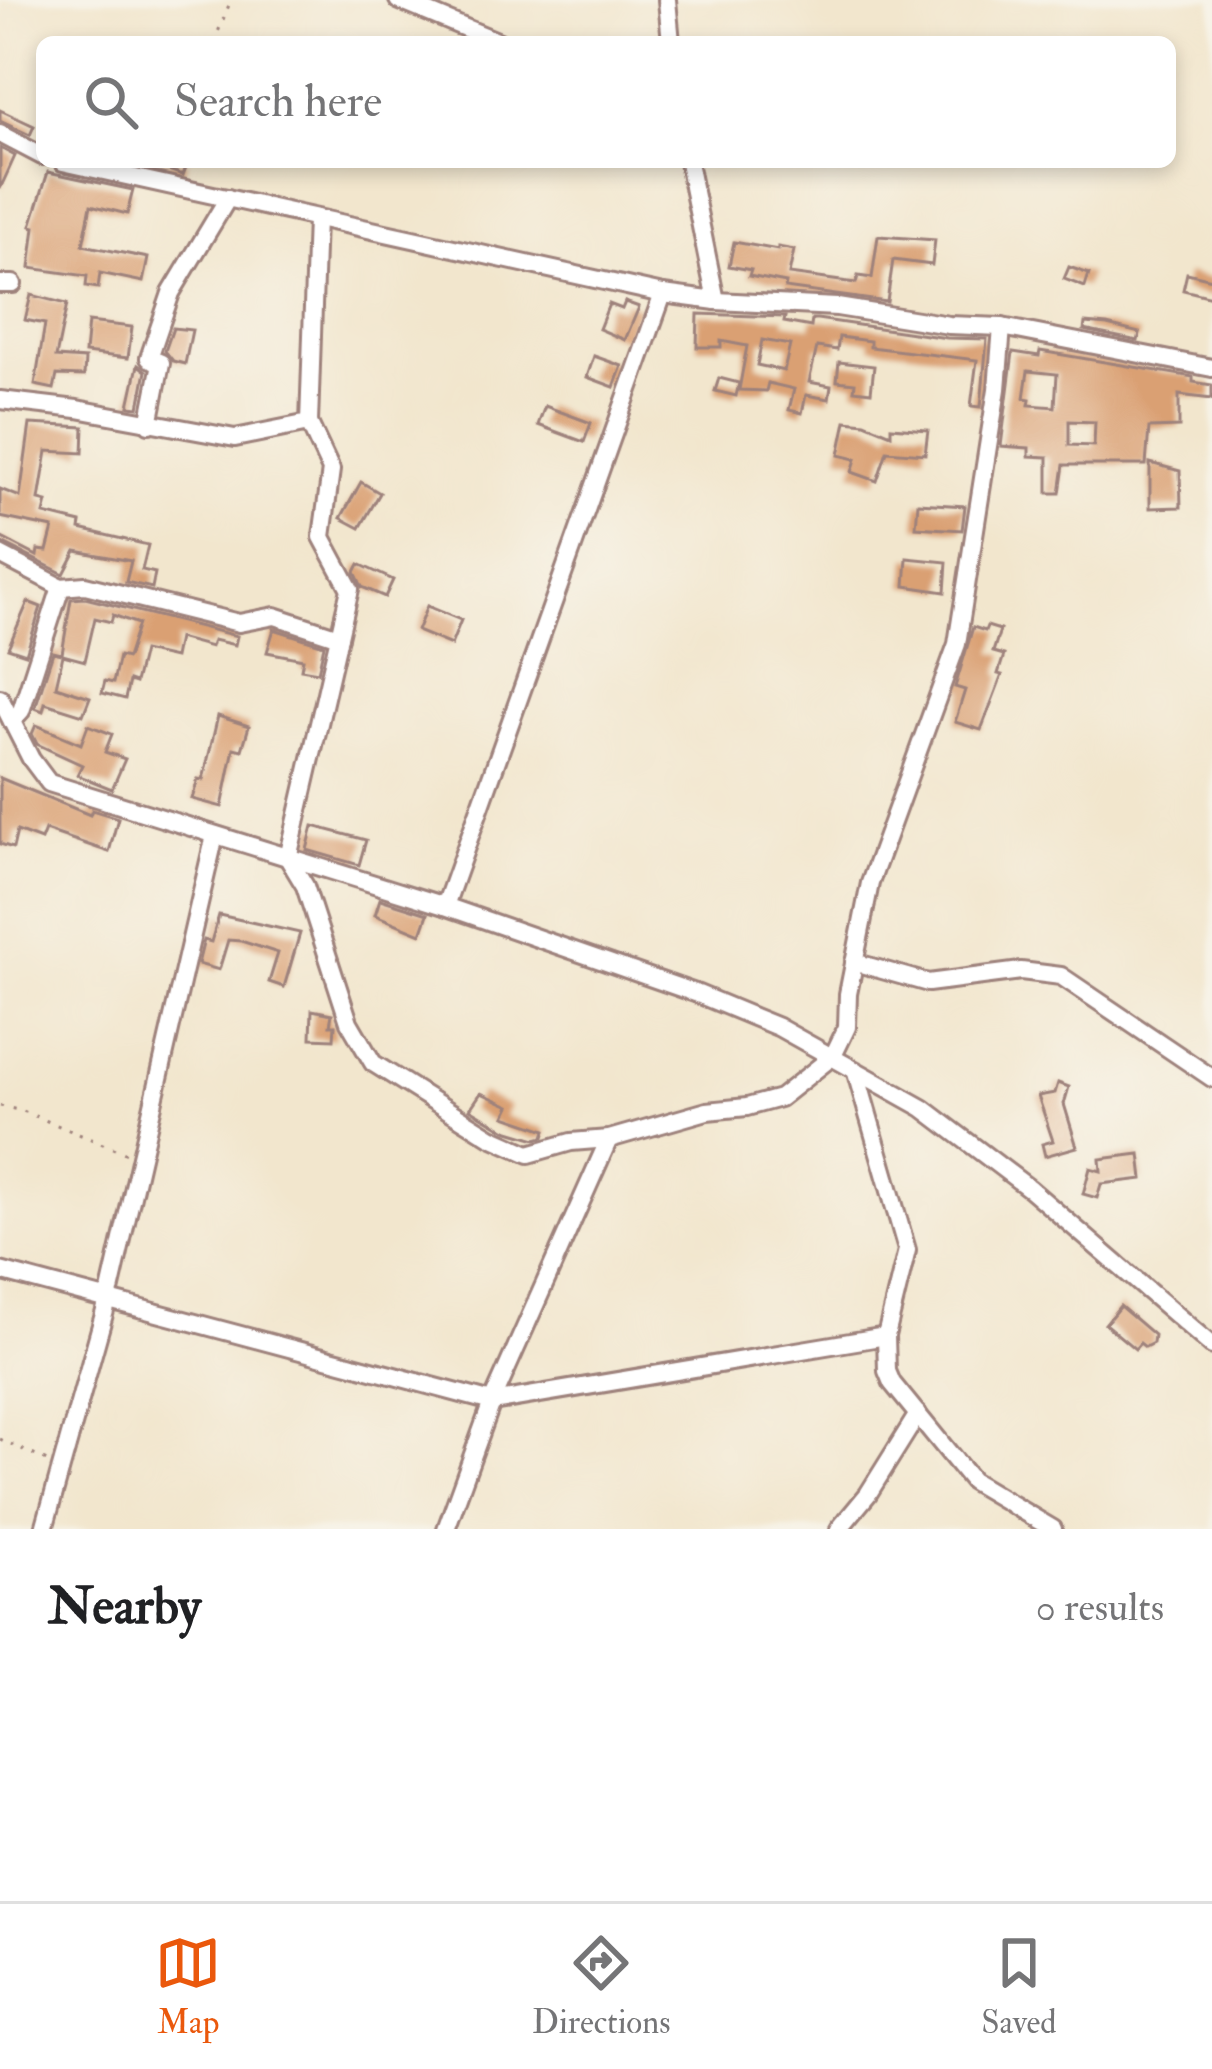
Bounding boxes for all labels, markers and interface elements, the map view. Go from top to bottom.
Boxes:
search box [36,36,1176,168]
icon: search [78,69,144,135]
text: Search here [174,74,382,130]
text: Nearby [48,1575,201,1639]
text: 0 results [1036,1583,1164,1632]
tab: Map [155,1930,221,2043]
tab: Directions [532,1930,671,2043]
tab: Saved [981,1930,1057,2043]

